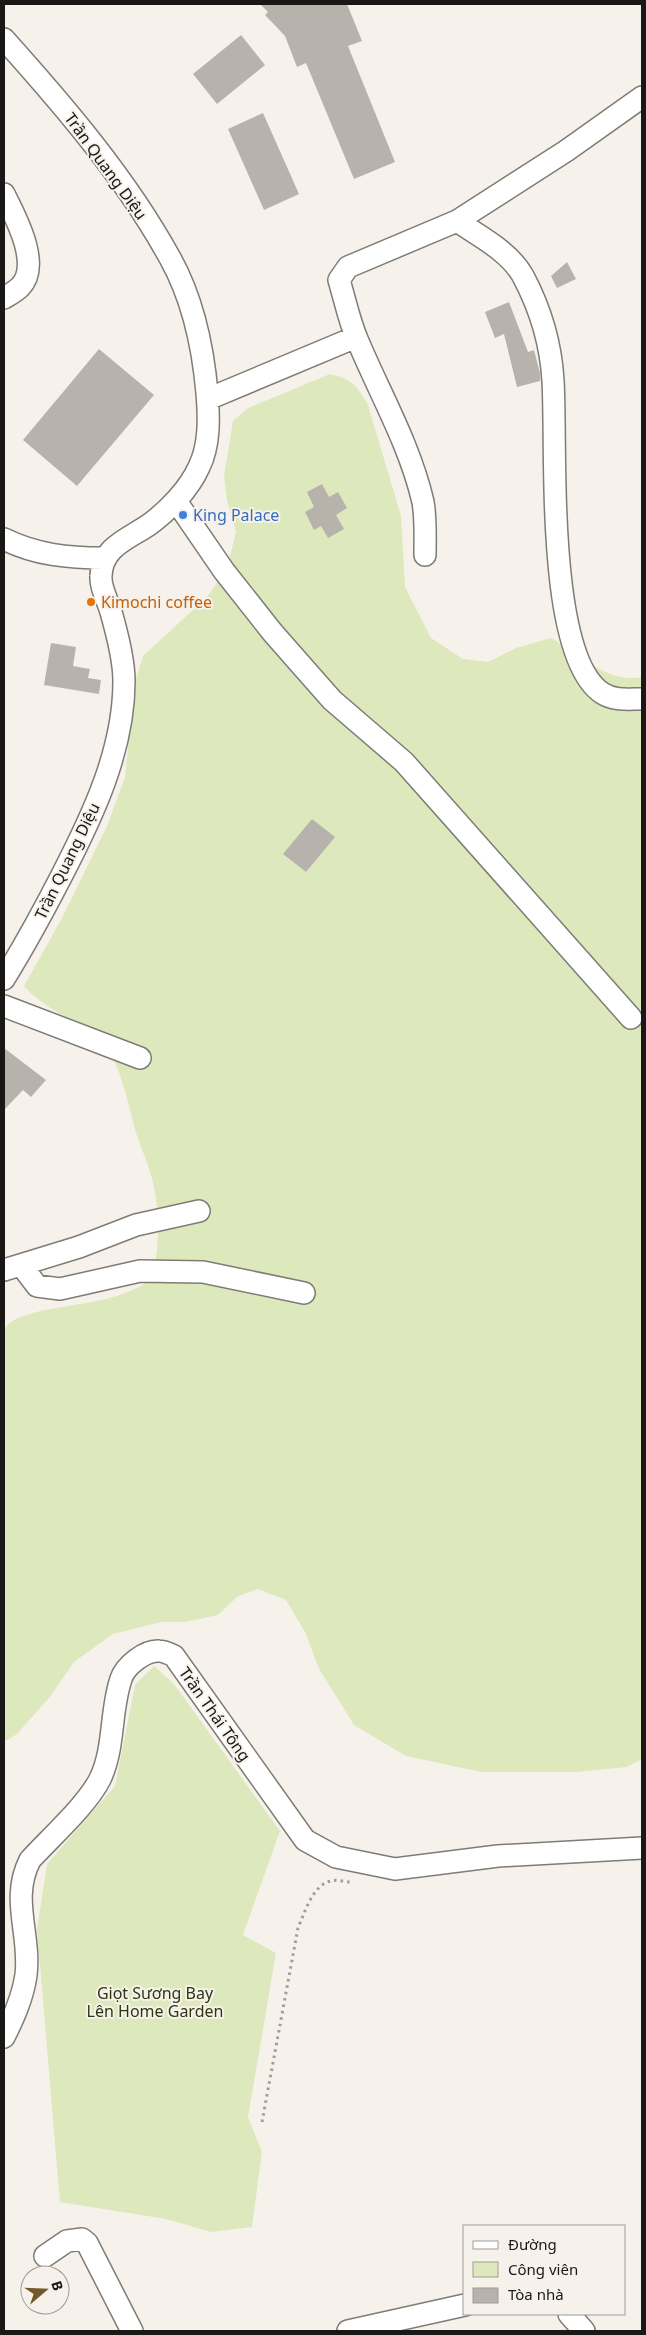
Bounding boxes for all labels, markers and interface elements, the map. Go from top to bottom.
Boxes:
street label: Trần Quang Diệu [60,108,152,224]
place label: King Palace [193,504,279,526]
marker: King Palace [177,509,189,521]
place label: Kimochi coffee [101,591,212,613]
marker: Kimochi coffee [85,596,97,608]
street label: Trần Quang Diệu [29,799,105,923]
street label: Trần Thái Tông [174,1662,256,1766]
park label: Giọt Sương Bay Lên Home Garden [87,1982,223,2022]
legend [463,2225,626,2315]
text: Đường [508,2234,557,2254]
text: Công viên [508,2259,578,2279]
north arrow [20,2265,70,2315]
text: B [47,2278,68,2293]
text: Tòa nhà [508,2284,564,2304]

